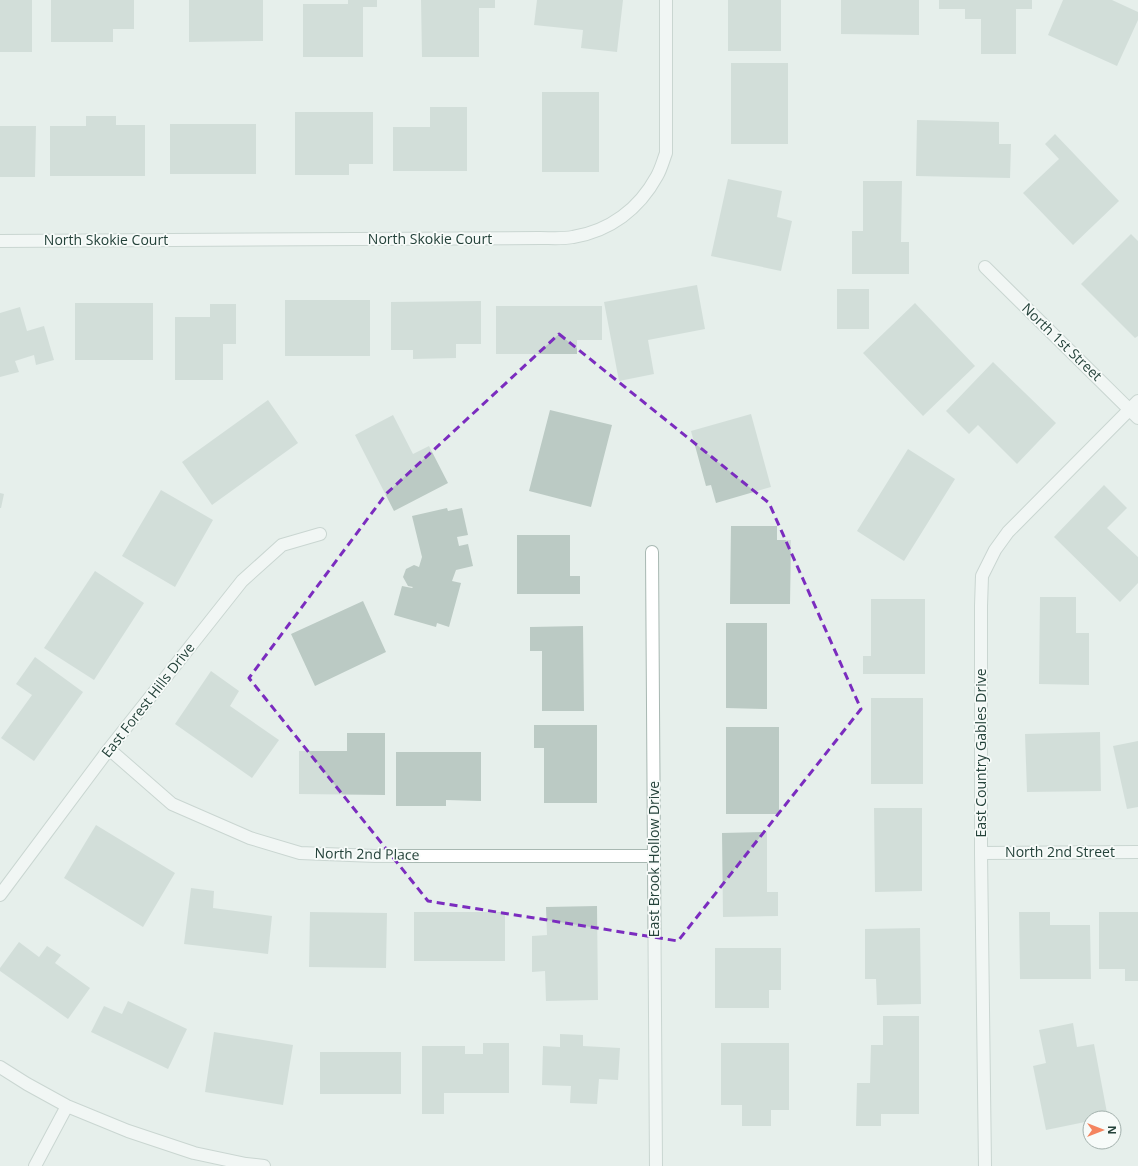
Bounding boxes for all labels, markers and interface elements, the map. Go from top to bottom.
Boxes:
street label: North Skokie Court [368,229,492,248]
street label: North Skokie Court [44,230,168,249]
street label: North 1st Street [1018,299,1106,385]
street label: East Forest Hills Drive [97,638,199,761]
street label: East Country Gables Drive [971,668,990,838]
street label: East Brook Hollow Drive [644,781,663,937]
street label: North 2nd Street [1005,842,1115,861]
street label: North 2nd Place [314,843,420,864]
north arrow [1082,1110,1122,1150]
text: N [1105,1126,1120,1134]

